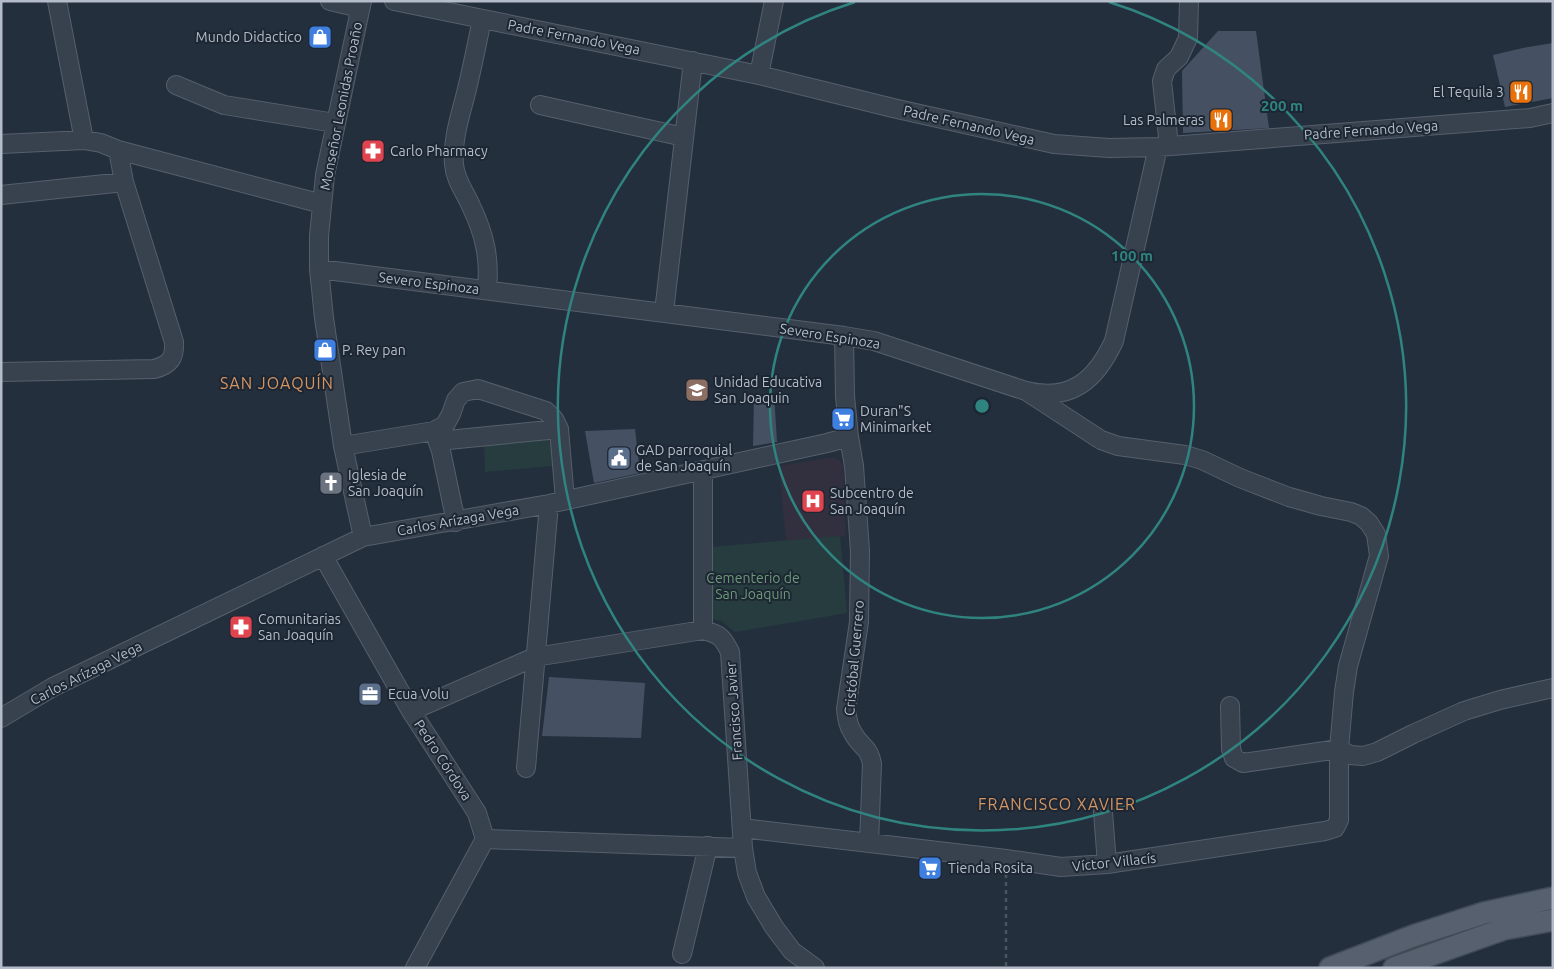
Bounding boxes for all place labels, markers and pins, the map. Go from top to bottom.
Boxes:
shop icon: Mundo Didactico [307,24,333,50]
place label: Mundo Didactico [196,29,302,45]
restaurant icon: El Tequila 3 [1508,79,1534,105]
place label: El Tequila 3 [1433,84,1504,100]
restaurant icon: Las Palmeras [1208,107,1234,133]
place label: Las Palmeras [1123,112,1204,128]
pharmacy icon: Carlo Pharmacy [360,138,386,164]
place label: Carlo Pharmacy [390,143,488,159]
shop icon: P. Rey pan [312,337,338,363]
place label: P. Rey pan [342,342,406,358]
place label: Unidad Educativa San Joaquin [714,374,822,406]
school or university icon: Unidad Educativa San Joaquin [684,377,710,403]
centre of rings [973,397,991,415]
place label: Duran"S Minimarket [860,403,932,435]
supermarket icon: Duran"S Minimarket [830,406,856,432]
place label: GAD parroquial de San Joaquín [636,442,732,474]
public building icon: GAD parroquial de San Joaquín [606,445,632,471]
place label: Iglesia de San Joaquín [348,467,424,499]
church icon: Iglesia de San Joaquín [318,470,344,496]
place label: Subcentro de San Joaquín [830,485,914,517]
hospital icon: Subcentro de San Joaquín [800,488,826,514]
place label: Comunitarias San Joaquín [258,611,341,643]
pharmacy icon: Comunitarias San Joaquín [228,614,254,640]
office icon: Ecua Volu [357,681,383,707]
place label: Ecua Volu [388,686,449,702]
supermarket icon: Tienda Rosita [917,855,943,881]
place label: Tienda Rosita [948,860,1033,876]

